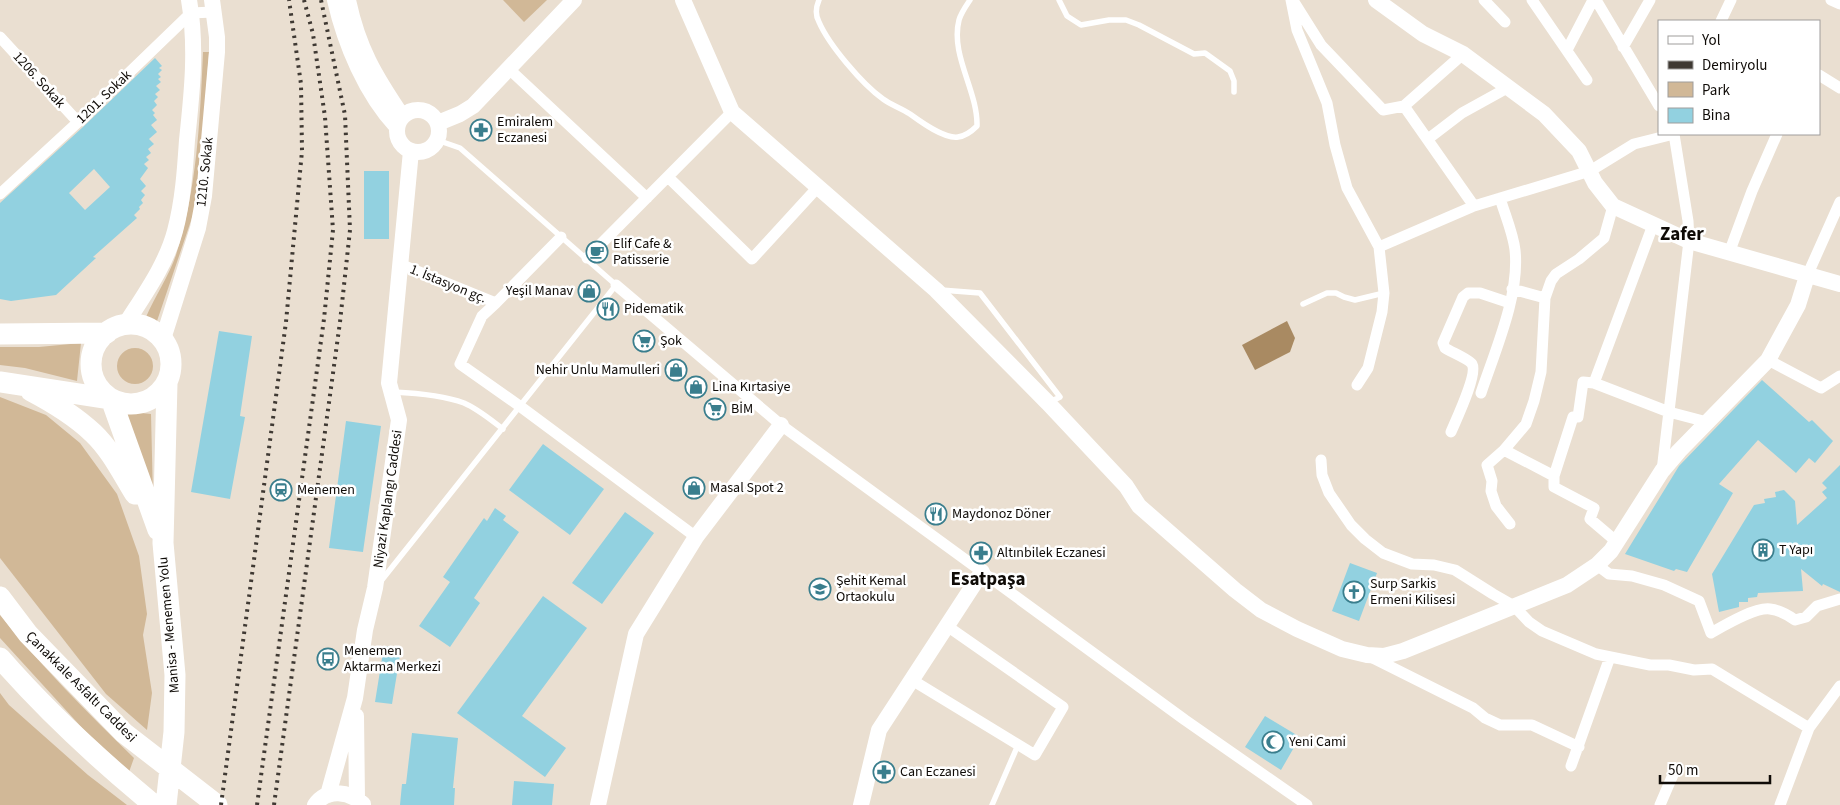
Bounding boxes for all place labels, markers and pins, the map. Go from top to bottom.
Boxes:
place label: Emiralem Eczanesi [497,112,553,148]
pharmacy icon: Emiralem Eczanesi [469,118,493,142]
place label: Elif Cafe & Patisserie [613,234,672,270]
cafe icon: Elif Cafe & Patisserie [585,240,609,264]
shop icon: Yeşil Manav [577,279,601,303]
place label: Yeşil Manav [505,281,573,301]
restaurant icon: Pidematik [596,297,620,321]
place label: Pidematik [624,299,684,319]
supermarket icon: Şok [632,329,656,353]
place label: Şok [660,331,682,351]
shop icon: Nehir Unlu Mamulleri [664,358,688,382]
place label: Nehir Unlu Mamulleri [536,360,660,380]
shop icon: Lina Kırtasiye [684,375,708,399]
place label: Lina Kırtasiye [712,377,790,397]
supermarket icon: BİM [703,397,727,421]
place label: BİM [731,399,753,419]
shop icon: Masal Spot 2 [682,476,706,500]
station icon: Menemen [269,478,293,502]
place label: Masal Spot 2 [710,478,784,498]
place label: Menemen [297,480,355,500]
restaurant icon: Maydonoz Döner [924,502,948,526]
place label: Maydonoz Döner [952,504,1051,524]
building icon: T Yapı [1751,538,1775,562]
place label: T Yapı [1779,540,1813,560]
pharmacy icon: Altınbilek Eczanesi [969,541,993,565]
place label: Altınbilek Eczanesi [997,543,1106,563]
place label: Şehit Kemal Ortaokulu [836,571,907,607]
place label: Surp Sarkis Ermeni Kilisesi [1370,574,1455,610]
school or university icon: Şehit Kemal Ortaokulu [808,577,832,601]
church icon: Surp Sarkis Ermeni Kilisesi [1342,580,1366,604]
place label: Menemen Aktarma Merkezi [344,641,441,677]
bus stop icon: Menemen Aktarma Merkezi [316,647,340,671]
mosque icon: Yeni Cami [1261,730,1285,754]
place label: Yeni Cami [1288,732,1346,752]
pharmacy icon: Can Eczanesi [872,760,896,784]
place label: Can Eczanesi [900,762,976,782]

